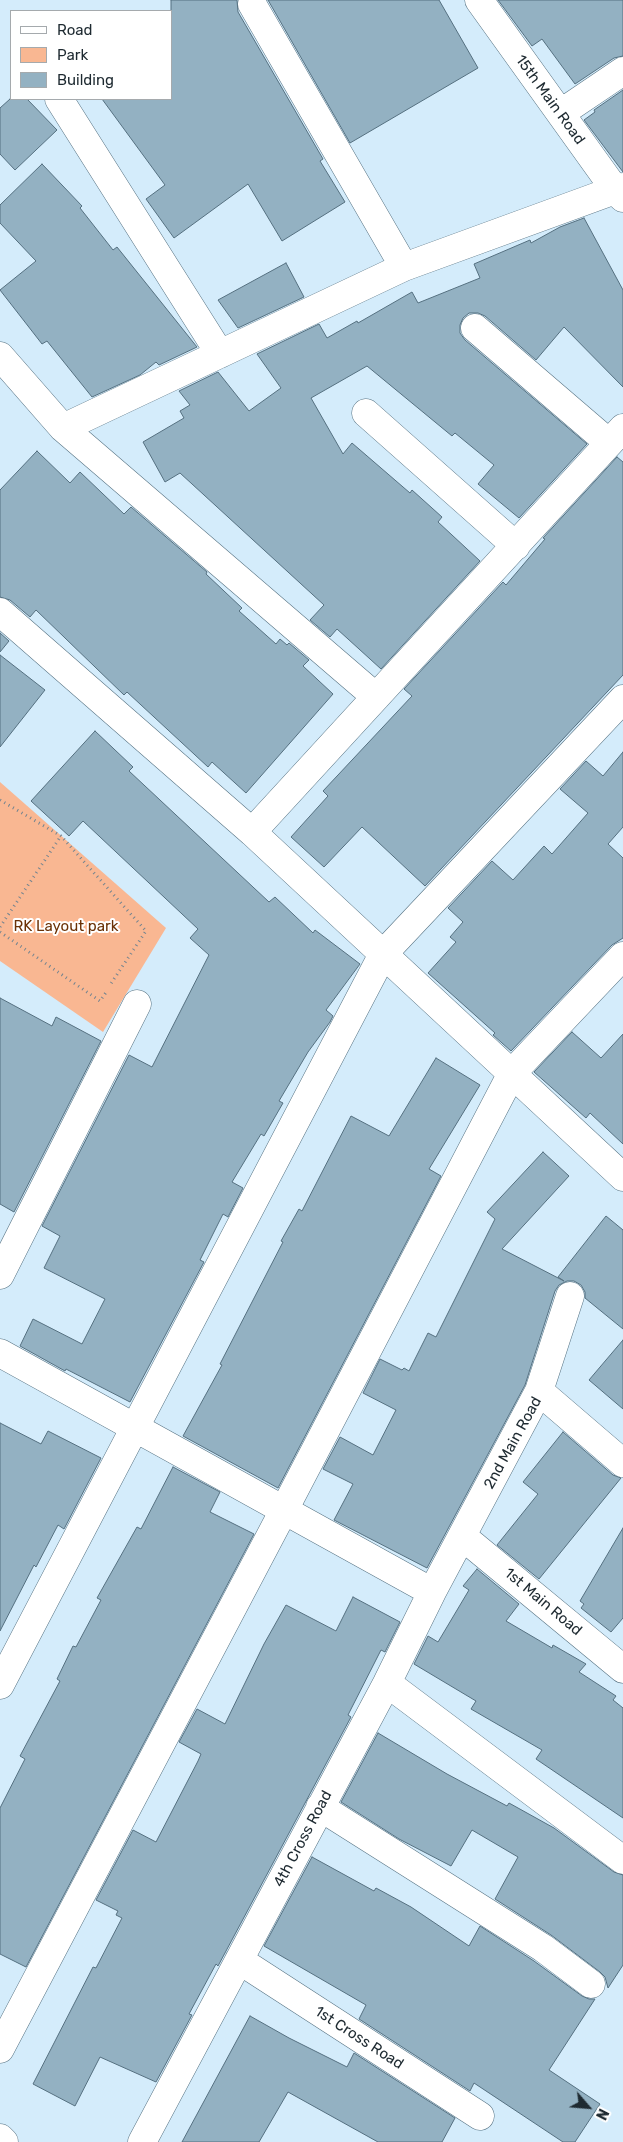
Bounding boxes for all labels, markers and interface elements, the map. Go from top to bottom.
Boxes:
legend [10,10,172,100]
text: Road [57,21,93,39]
text: Park [57,46,88,64]
street label: 15th Main Road [512,52,588,148]
text: Building [57,71,114,89]
park label: RK Layout park [14,918,118,936]
street label: 2nd Main Road [480,1394,546,1492]
street label: 1st Main Road [501,1564,585,1640]
street label: 4th Cross Road [270,1788,336,1890]
street label: 1st Cross Road [311,2003,407,2073]
north arrow [563,2082,613,2132]
text: N [592,2106,612,2122]

